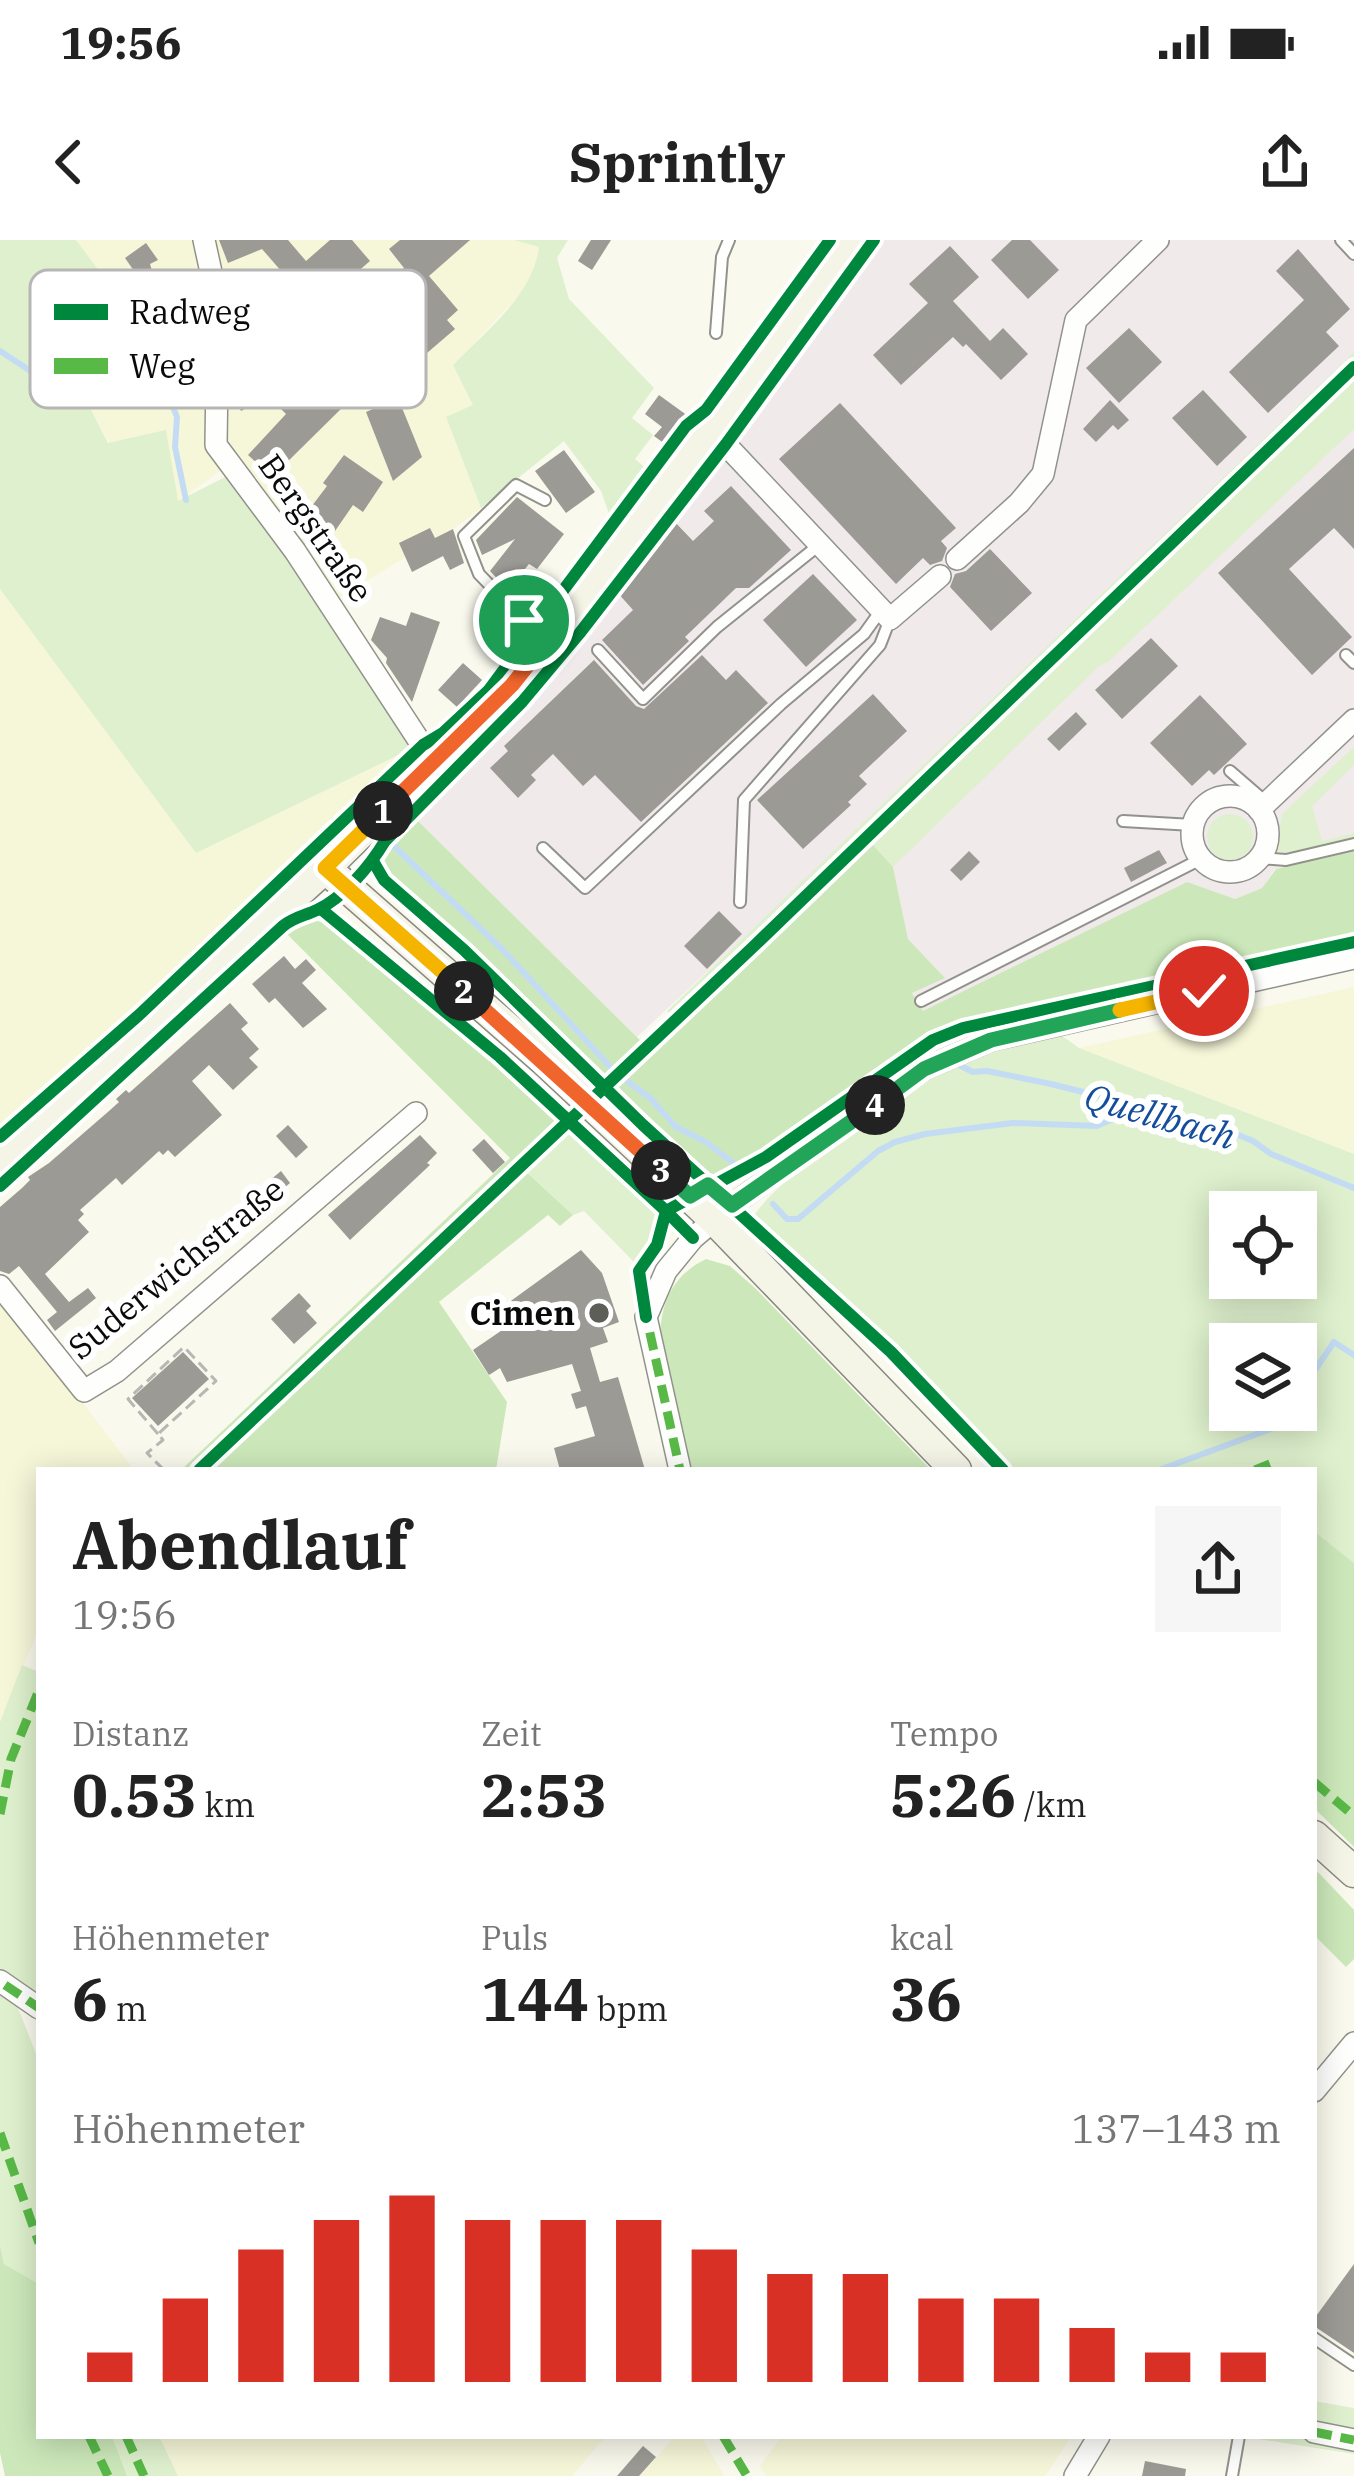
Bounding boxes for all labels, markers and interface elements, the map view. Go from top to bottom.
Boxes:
text: 19:56 [60,13,182,71]
text: Sprintly [569,127,785,197]
icon: back [36,129,102,195]
icon: share [1252,129,1318,195]
legend [30,270,426,408]
text: Radweg [129,290,250,333]
text: Weg [129,344,195,387]
street label: Bergstraße [250,445,383,610]
pin [473,569,575,671]
icon: arrive [491,587,557,653]
pin: 1 [353,781,413,841]
text: 1 [373,789,393,832]
pin [1153,940,1255,1042]
icon: check [1171,958,1237,1024]
pin: 2 [434,961,494,1021]
text: 2 [454,969,474,1012]
water label: Quellbach [1079,1072,1241,1159]
pin: 4 [845,1075,905,1135]
text: 4 [865,1083,885,1126]
pin: 3 [631,1140,691,1200]
text: 3 [651,1148,671,1191]
street label: Suderwichstraße [59,1167,293,1368]
map controls [1209,1191,1317,1431]
button: locate [1209,1191,1317,1299]
place label: Cimen [469,1291,575,1334]
marker: Cimen [586,1300,612,1326]
button: layers [1209,1323,1317,1431]
text: Abendlauf [72,1501,409,1587]
button: share [1155,1506,1281,1632]
text: 19:56 [72,1589,177,1640]
text: Distanz [72,1712,189,1755]
text: Zeit [481,1712,542,1755]
text: Tempo [890,1712,998,1755]
text: 0.53 [72,1755,197,1834]
text: 2:53 [481,1755,607,1834]
text: 5:26 [890,1755,1016,1834]
text: km [197,1783,255,1826]
text: /km [1016,1783,1087,1826]
text: Höhenmeter [72,1916,269,1959]
text: Puls [481,1916,548,1959]
text: kcal [890,1916,954,1959]
text: 6 [72,1959,108,2038]
text: 144 [481,1959,589,2038]
text: 36 [890,1959,962,2038]
text: m [108,1987,147,2030]
text: bpm [589,1987,668,2030]
text: Höhenmeter [72,2103,305,2154]
text: 137–143 m [1071,2103,1281,2154]

